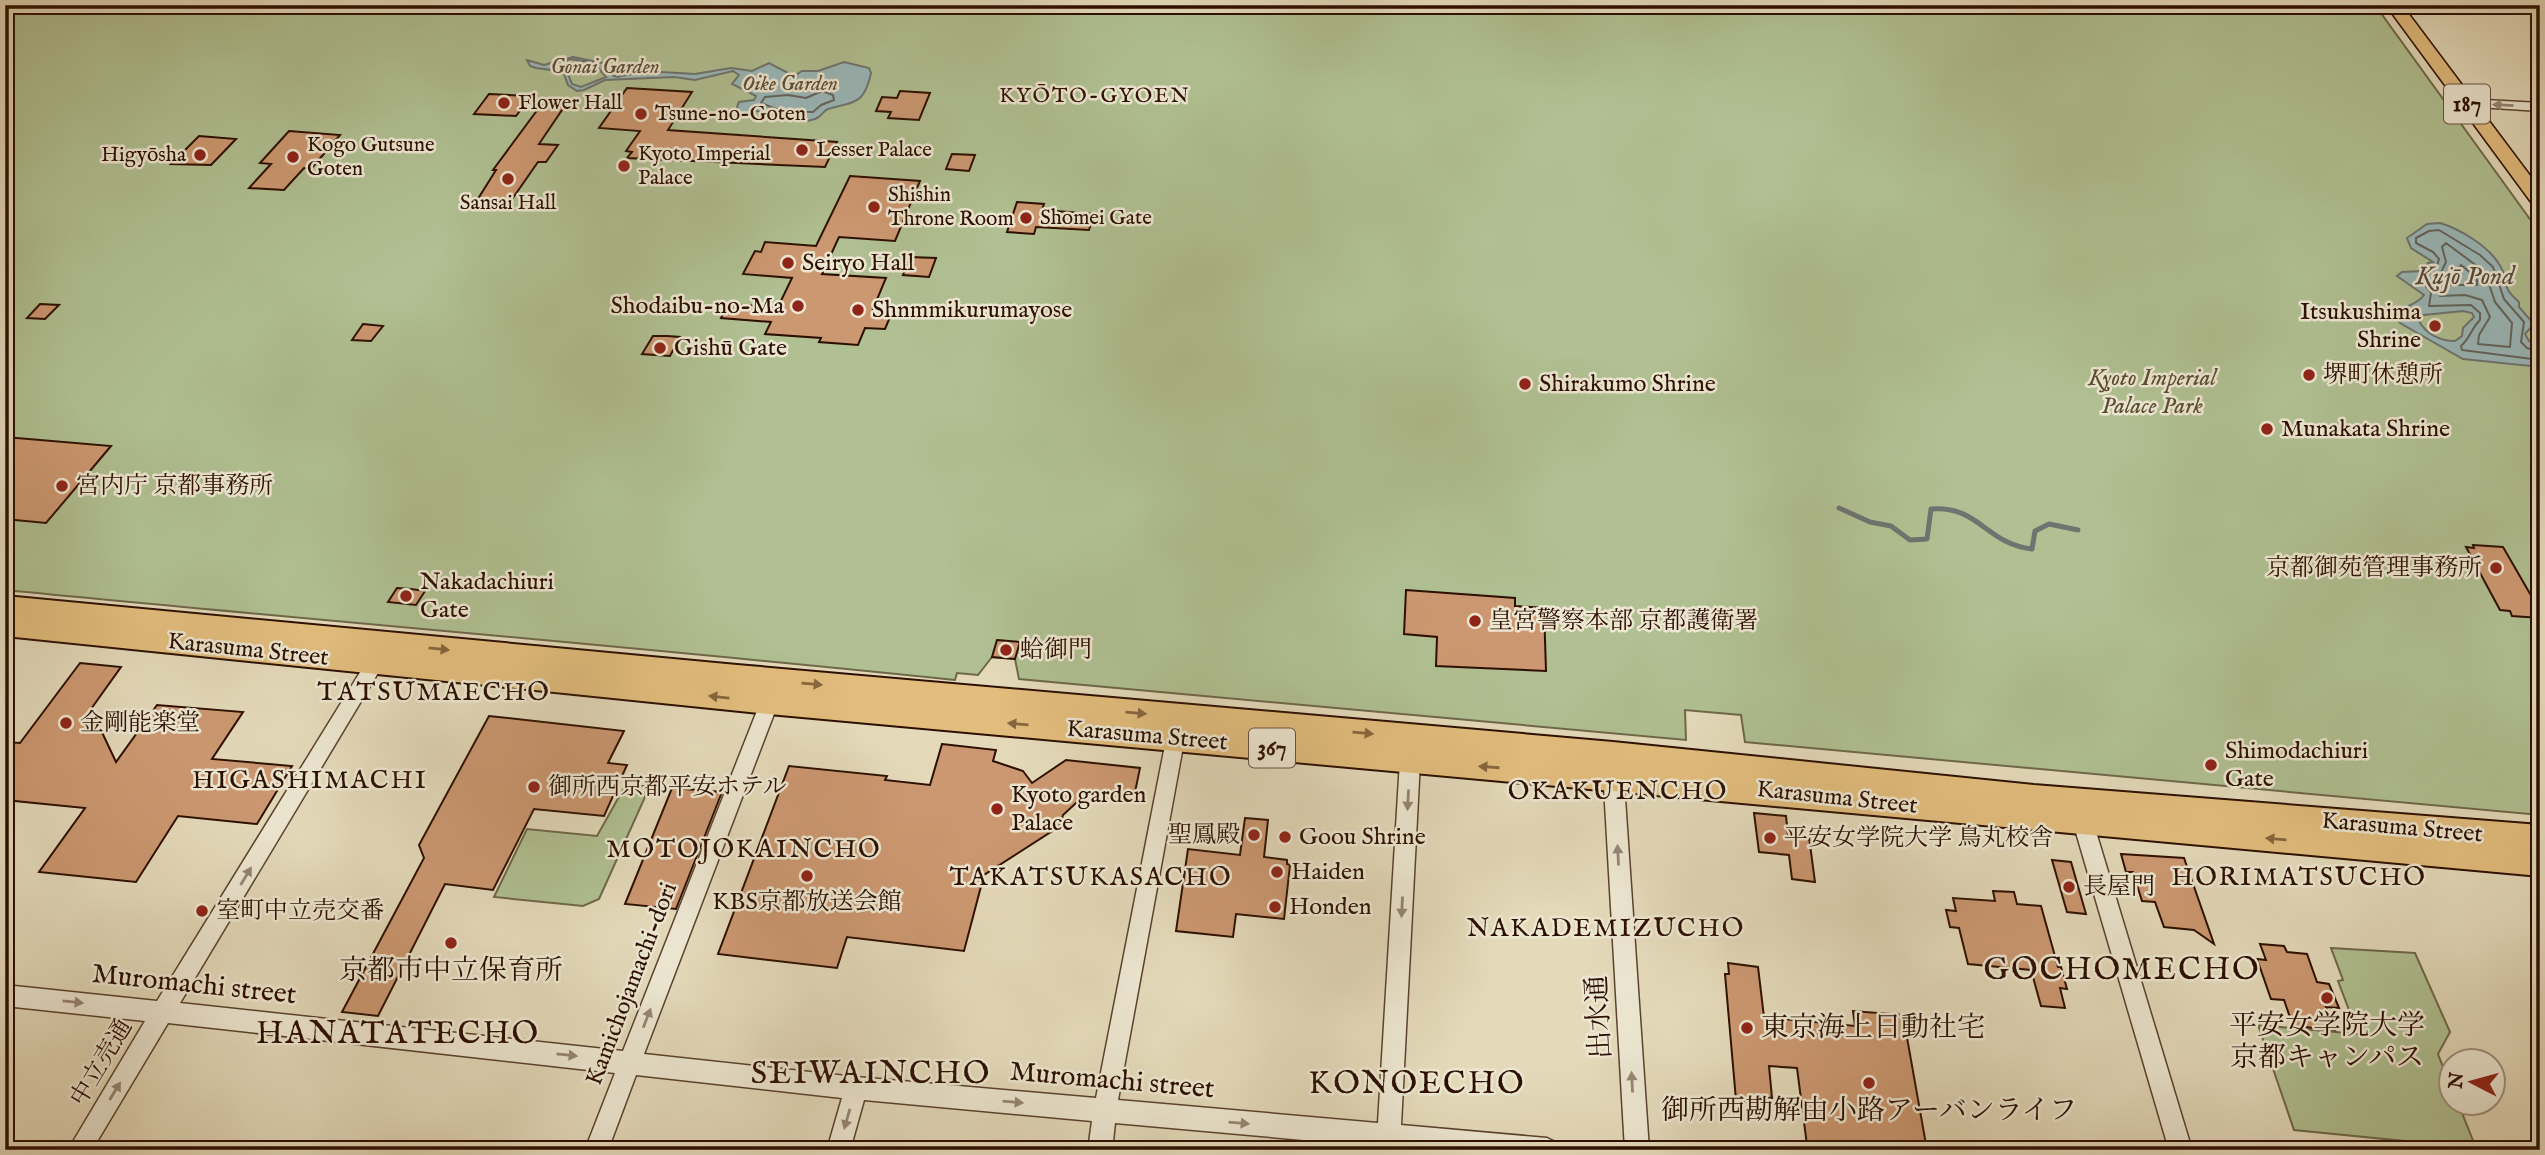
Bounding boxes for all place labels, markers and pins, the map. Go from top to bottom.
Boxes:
place label: Flower Hall [518,90,623,117]
marker: Flower Hall [496,95,512,111]
place label: Tsune-no-Goten [655,101,806,128]
marker: Tsune-no-Goten [633,106,649,122]
place label: Kogo Gutsune Goten [307,132,435,183]
place label: Lesser Palace [816,137,932,164]
place label: Kyoto Imperial Palace [638,141,771,192]
place label: Higyōsha [101,142,187,169]
marker: Lesser Palace [794,142,810,158]
marker: Higyōsha [192,147,208,163]
marker: Kogo Gutsune Goten [285,149,301,165]
marker: Kyoto Imperial Palace [616,158,632,174]
marker: Sansai Hall [500,171,516,187]
place label: Shishin Throne Room [888,182,1014,233]
place label: Sansai Hall [460,190,556,217]
marker: Shishin Throne Room [866,199,882,215]
place label: Shomei Gate [1040,205,1152,232]
marker: Shomei Gate [1018,210,1034,226]
place label: Seiryo Hall [802,248,915,279]
marker: Seiryo Hall [780,255,796,271]
place label: Shodaibu-no-Ma [610,291,785,322]
place label: Shnmmikurumayose [872,295,1072,326]
place label: Itsukushima Shrine [2300,297,2422,356]
marker: Shodaibu-no-Ma [790,298,806,314]
marker: Shnmmikurumayose [850,302,866,318]
marker: Itsukushima Shrine [2427,318,2443,334]
place label: Gishū Gate [674,333,787,364]
marker: Gishū Gate [652,340,668,356]
place label: 堺町休憩所 [2323,360,2443,391]
marker: 堺町休憩所 [2301,367,2317,383]
place label: Shirakumo Shrine [1539,369,1716,400]
marker: Shirakumo Shrine [1517,376,1533,392]
place label: Munakata Shrine [2281,414,2450,445]
marker: Munakata Shrine [2259,421,2275,437]
place label: 宮内庁 京都事務所 [76,471,273,502]
marker: 宮内庁 京都事務所 [54,478,70,494]
place label: 京都御苑管理事務所 [2266,553,2482,584]
marker: 京都御苑管理事務所 [2488,560,2504,576]
place label: Nakadachiuri Gate [420,567,554,626]
marker: Nakadachiuri Gate [398,588,414,604]
place label: 皇宮警察本部 京都護衛署 [1489,606,1758,637]
marker: 皇宮警察本部 京都護衛署 [1467,613,1483,629]
place label: 蛤御門 [1020,635,1092,666]
marker: 蛤御門 [998,642,1014,658]
place label: 金剛能楽堂 [80,708,200,739]
marker: 金剛能楽堂 [58,715,74,731]
place label: Shimodachiuri Gate [2225,736,2368,795]
marker: Shimodachiuri Gate [2203,757,2219,773]
place label: 御所西京都平安ホテル [548,772,787,803]
marker: 御所西京都平安ホテル [526,779,542,795]
place label: Kyoto garden Palace [1011,780,1146,839]
marker: Kyoto garden Palace [989,801,1005,817]
place label: 聖鳳殿 [1168,820,1240,851]
place label: Goou Shrine [1299,822,1426,853]
place label: 平安女学院大学 鳥丸校舎 [1784,823,2053,854]
marker: 聖鳳殿 [1246,827,1262,843]
marker: Goou Shrine [1277,829,1293,845]
marker: 平安女学院大学 鳥丸校舎 [1762,830,1778,846]
place label: Haiden [1291,857,1365,888]
marker: Haiden [1269,864,1285,880]
marker: KBS京都放送会館 [799,868,815,884]
place label: 長屋門 [2083,872,2155,903]
marker: 長屋門 [2061,879,2077,895]
place label: KBS京都放送会館 [712,887,902,918]
place label: Honden [1289,892,1372,923]
place label: 室町中立売交番 [216,896,384,927]
marker: Honden [1267,899,1283,915]
marker: 室町中立売交番 [194,903,210,919]
marker: 京都市中立保育所 [443,935,459,951]
place label: 京都市中立保育所 [339,954,563,989]
marker: 平安女学院大学 京都キャンパス [2319,990,2335,1006]
place label: 平安女学院大学 京都キャンパス [2229,1009,2425,1076]
place label: 東京海上日動社宅 [1761,1011,1985,1046]
marker: 東京海上日動社宅 [1739,1020,1755,1036]
marker: 御所西勘解由小路アーバンライフ [1861,1075,1877,1091]
place label: 御所西勘解由小路アーバンライフ [1661,1094,2077,1129]

